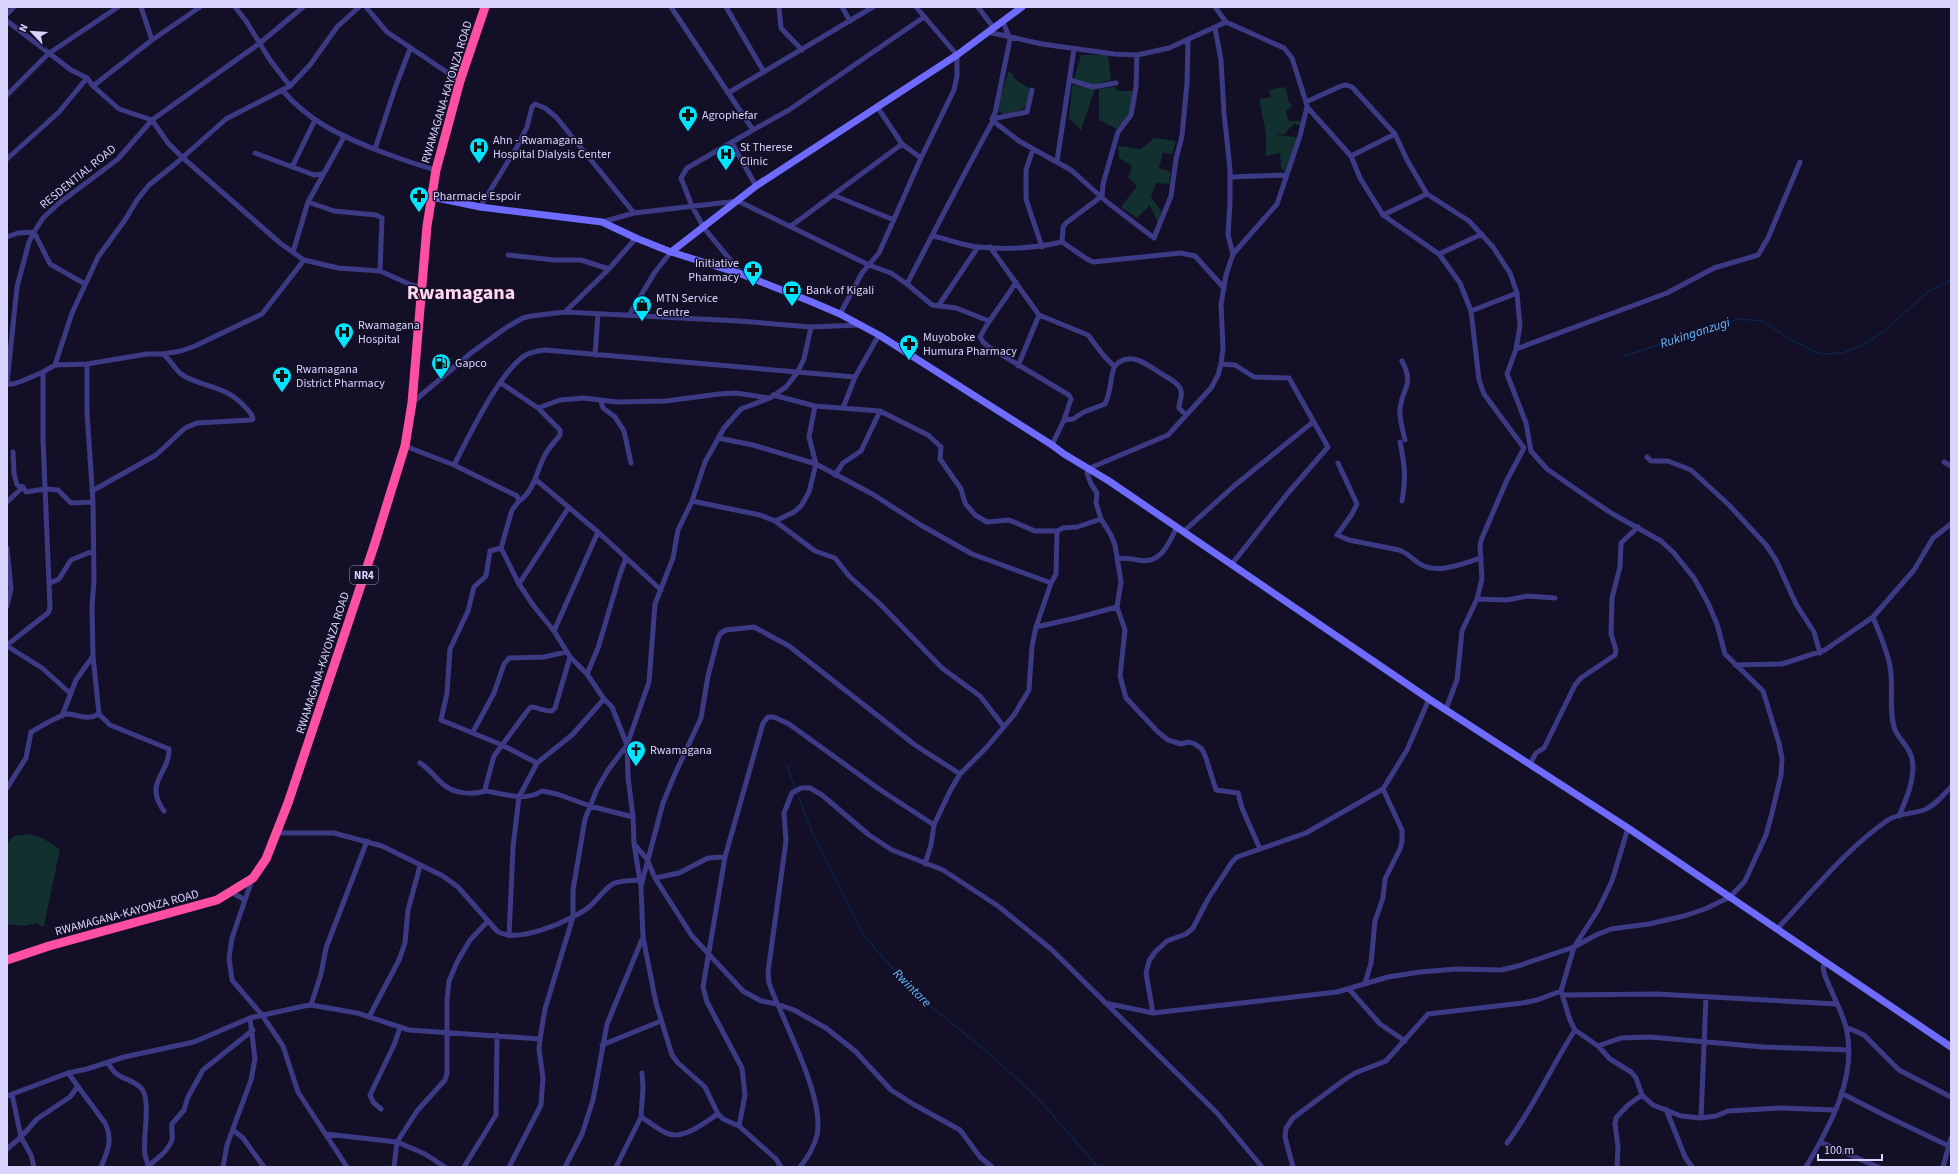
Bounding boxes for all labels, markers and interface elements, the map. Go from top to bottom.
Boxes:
north arrow [12,12,52,52]
street label: RWAMAGANA-KAYONZA ROAD [417,19,477,165]
text: N [15,21,32,34]
pharmacy icon: Agrophefar [677,104,699,132]
place label: Agrophefar [702,107,759,124]
place label: Ahn - Rwamagana Hospital Dialysis Center [493,132,612,163]
hospital icon: Ahn - Rwamagana Hospital Dialysis Center [468,136,490,164]
place label: St Therese Clinic [740,139,793,170]
street label: RESDENTIAL ROAD [36,141,120,213]
hospital icon: St Therese Clinic [715,143,737,171]
pharmacy icon: Pharmacie Espoir [408,185,430,213]
place label: Pharmacie Espoir [433,188,522,205]
place label: Initiative Pharmacy [688,255,739,286]
pharmacy icon: Initiative Pharmacy [742,259,764,287]
district label: Rwamagana [407,279,515,307]
bank icon: Bank of Kigali [781,279,803,307]
place label: Bank of Kigali [806,282,874,299]
place label: MTN Service Centre [656,290,718,321]
shop icon: MTN Service Centre [631,294,653,322]
water label: Rukinganzugi [1658,313,1733,353]
place label: Rwamagana Hospital [358,317,420,348]
hospital icon: Rwamagana Hospital [333,321,355,349]
place label: Muyoboke Humura Pharmacy [923,329,1017,360]
pharmacy icon: Muyoboke Humura Pharmacy [898,333,920,361]
fuel station icon: Gapco [430,352,452,380]
place label: Gapco [455,355,487,372]
place label: Rwamagana District Pharmacy [296,361,385,392]
pharmacy icon: Rwamagana District Pharmacy [271,365,293,393]
road number: NR4 [350,566,378,584]
street label: RWAMAGANA-KAYONZA ROAD [292,590,354,736]
church icon: Rwamagana [625,739,647,767]
place label: Rwamagana [650,742,712,759]
street label: RWAMAGANA-KAYONZA ROAD [53,886,201,940]
water label: Rwintare [889,965,935,1011]
scale bar [1818,1136,1882,1162]
text: 100 m [1824,1142,1854,1159]

